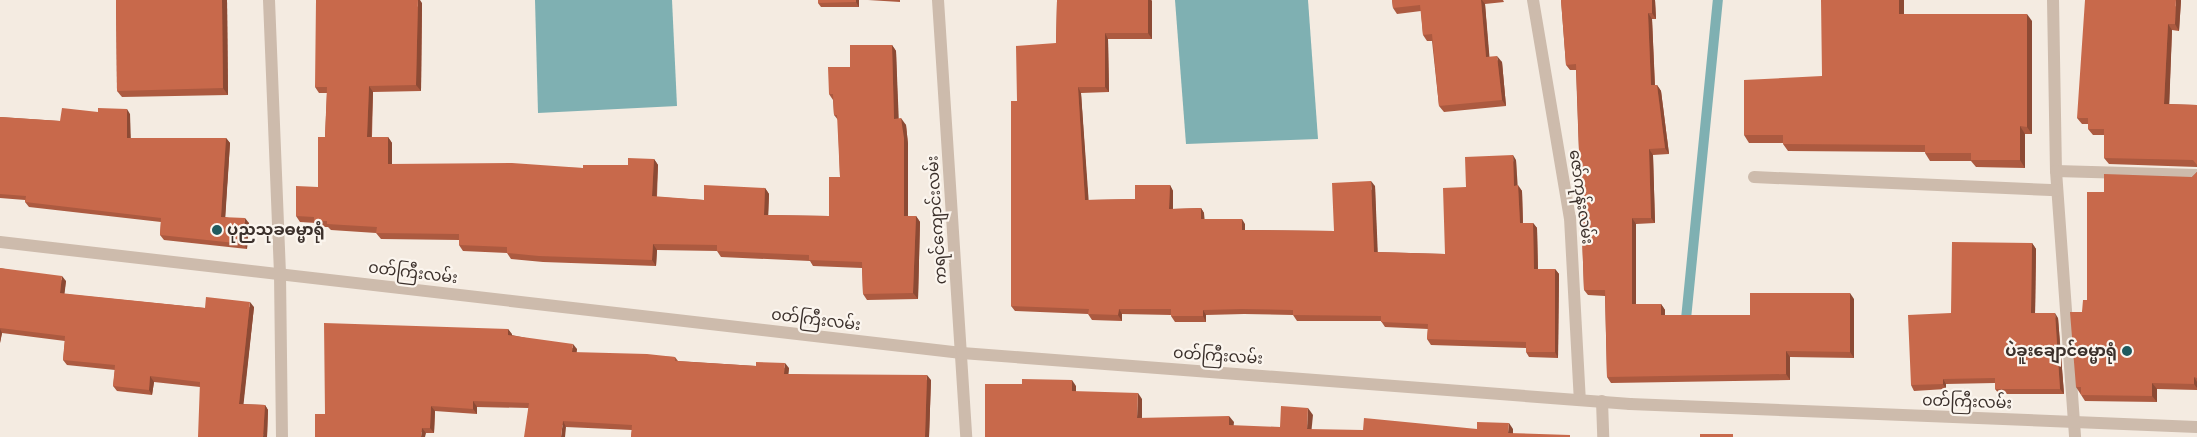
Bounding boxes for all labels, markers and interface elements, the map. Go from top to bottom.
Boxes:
street label: ဇော်ကုန်းလမ်း [1565,149,1597,245]
street label: ကရင်ကျောင်းလမ်း [923,155,951,285]
place label: ပုညသုခဓမ္မာရုံ [227,220,325,240]
marker: ပုညသုခဓမ္မာရုံ [211,224,223,236]
street label: ၀တ်ကြီးလမ်း [367,258,459,288]
street label: ၀တ်ကြီးလမ်း [770,305,862,335]
place label: ပဲခူးချောင်ဓမ္မာရုံ [2005,341,2117,361]
street label: ၀တ်ကြီးလမ်း [1172,343,1264,369]
marker: ပဲခူးချောင်ဓမ္မာရုံ [2121,345,2133,357]
street label: ၀တ်ကြီးလမ်း [1922,391,2012,413]

